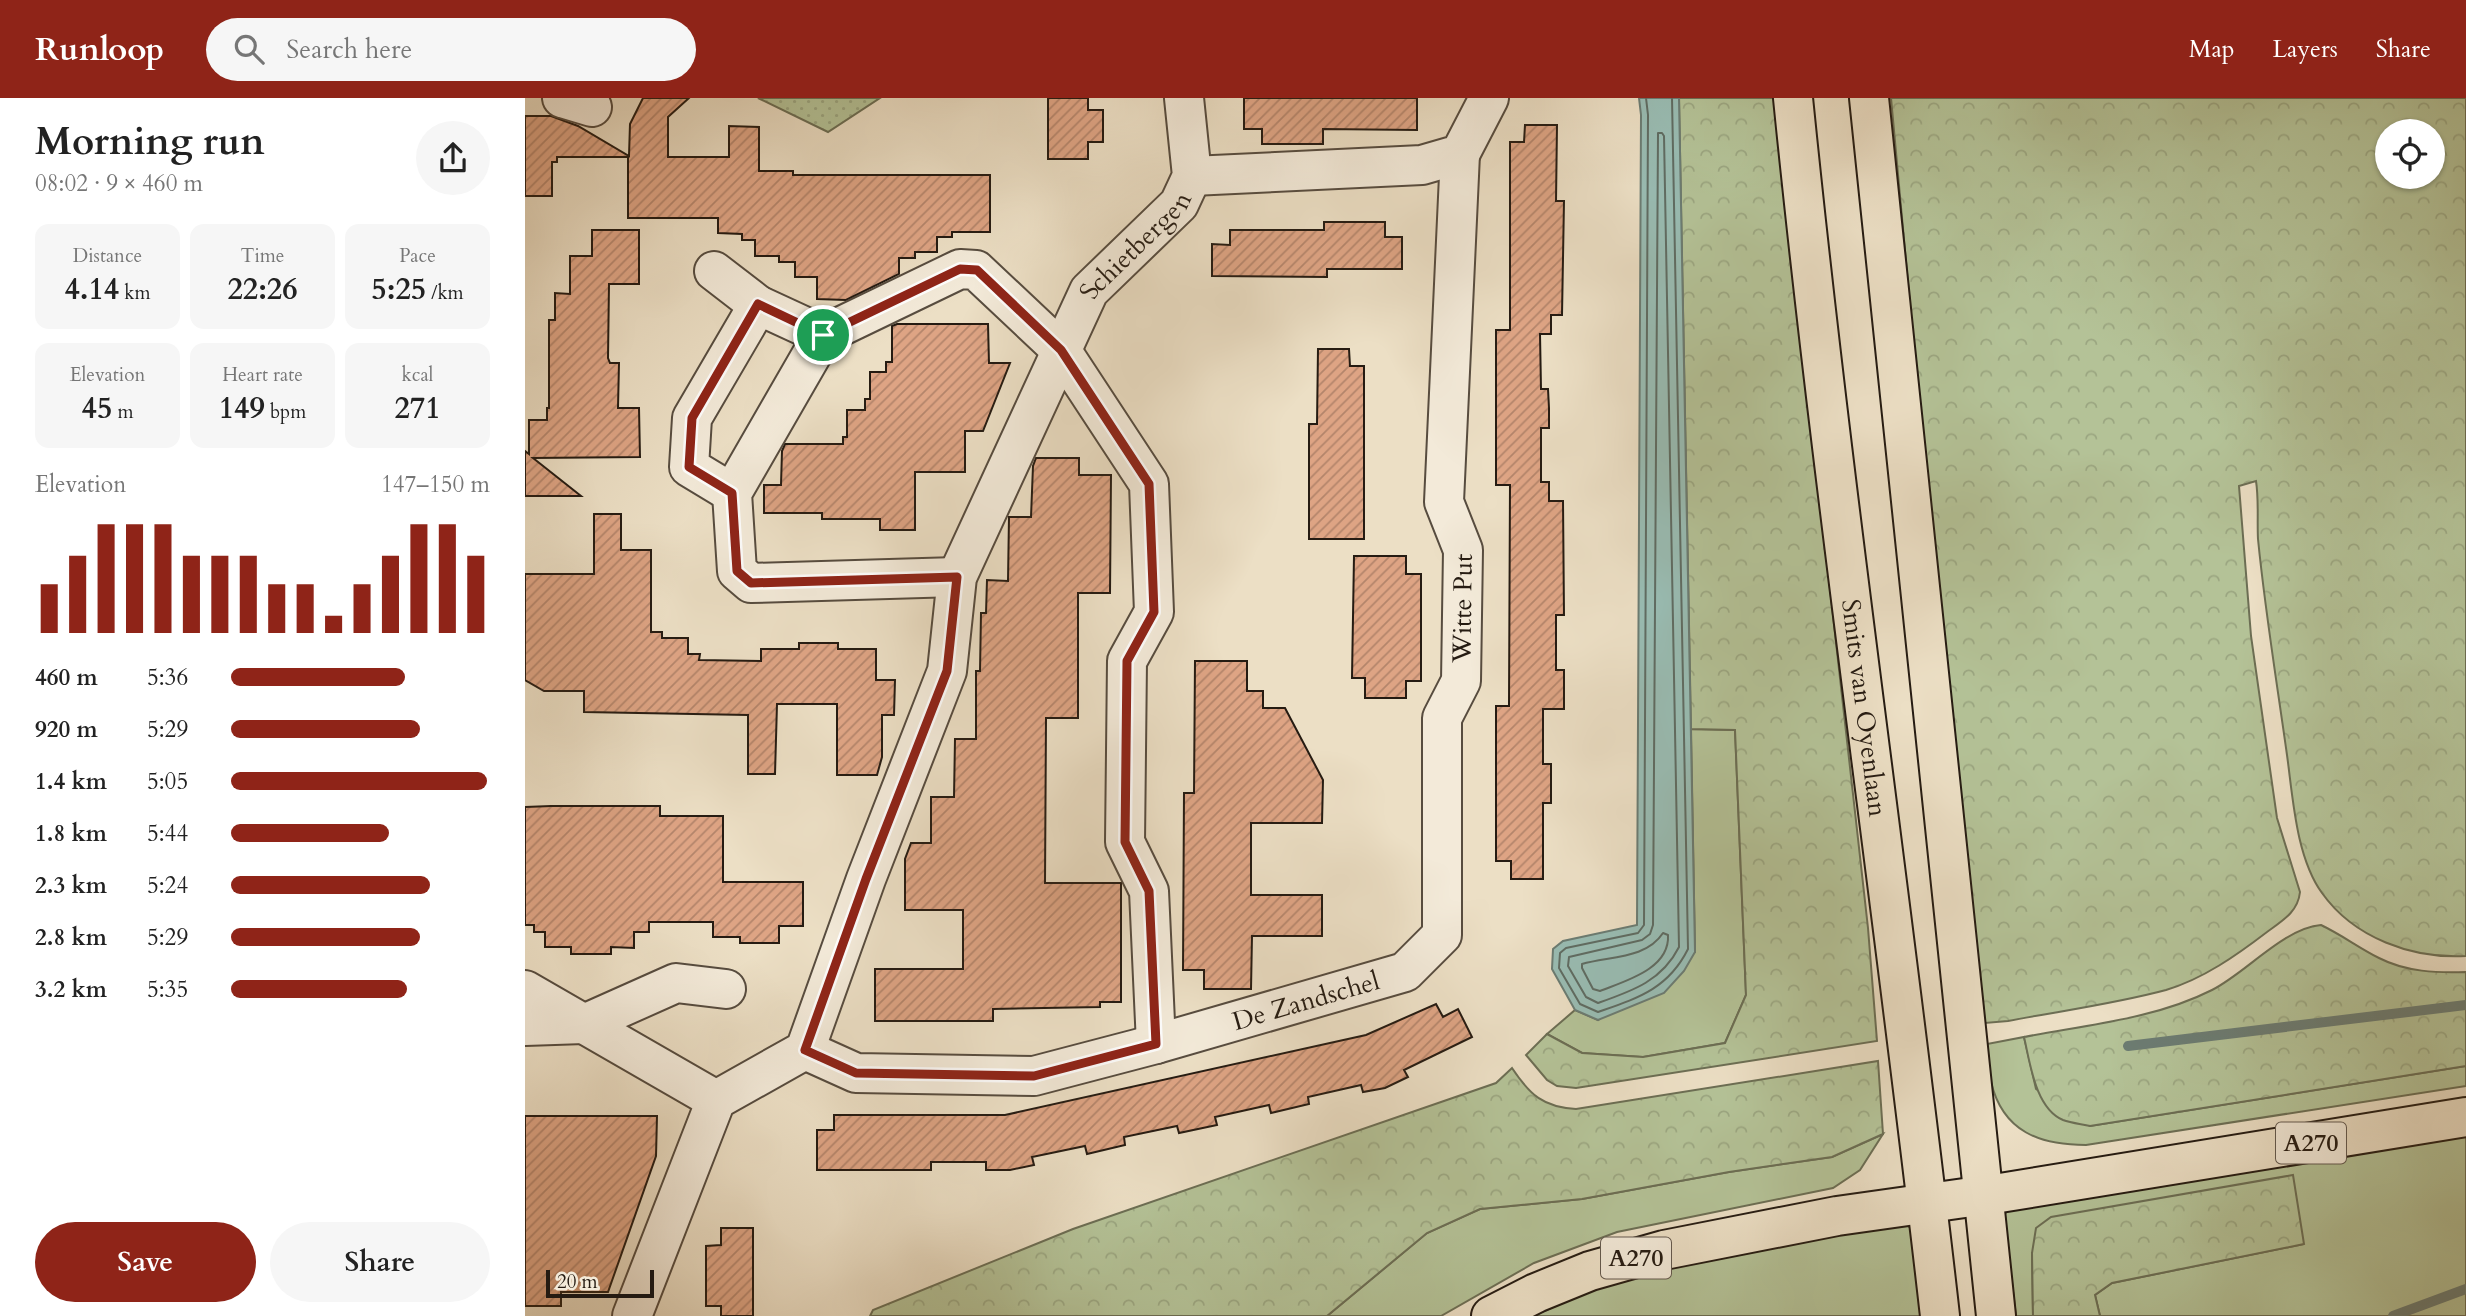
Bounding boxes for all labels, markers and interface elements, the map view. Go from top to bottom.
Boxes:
search box [206,18,696,81]
text: Runloop [35,27,164,72]
icon: search [230,30,268,68]
text: Search here [286,32,412,67]
text: Map [2189,33,2235,66]
text: Layers [2273,33,2338,66]
text: Share [2376,33,2431,66]
text: Morning run [35,116,265,168]
map controls [2375,119,2445,189]
button: locate [2375,119,2445,189]
button: share [416,121,490,195]
text: 08:02 · 9 × 460 m [35,168,203,199]
street label: Schietbergen [1070,186,1200,304]
text: Distance [73,243,142,269]
text: Time [241,243,284,269]
text: Pace [399,243,436,269]
text: 4.14 [64,269,119,310]
text: 22:26 [227,269,298,310]
text: 5:25 [371,269,426,310]
text: km [119,280,151,306]
text: /km [426,280,464,306]
pin [793,305,853,365]
icon: arrive [804,316,842,354]
text: Elevation [70,362,145,388]
text: Heart rate [222,362,303,388]
text: kcal [402,362,433,388]
text: 45 [82,388,112,429]
text: 149 [219,388,265,429]
text: 271 [394,388,441,429]
text: m [112,399,133,425]
text: bpm [265,399,306,425]
text: Elevation [35,469,126,500]
text: 147–150 m [381,469,490,500]
street label: Witte Put [1444,553,1480,664]
street label: Smits van Oyenlaan [1834,597,1896,819]
text: 460 m [35,662,98,693]
text: 5:36 [147,662,188,693]
text: 920 m [35,714,98,745]
text: 5:29 [147,714,188,745]
text: 1.4 km [35,766,107,797]
text: 5:05 [147,766,188,797]
text: 1.8 km [35,818,107,849]
text: 5:44 [147,818,188,849]
text: 2.3 km [35,870,107,901]
text: 5:24 [147,870,188,901]
text: 2.8 km [35,922,107,953]
text: 5:29 [147,922,188,953]
street label: De Zandschel [1228,963,1384,1039]
text: 3.2 km [35,974,107,1005]
text: 5:35 [147,974,188,1005]
road number: A270 [2276,1122,2346,1163]
button: Save [35,1222,256,1302]
button: Share [270,1222,490,1302]
road number: A270 [1601,1238,1671,1278]
scale bar [546,1267,655,1299]
text: 20 m [557,1269,598,1295]

